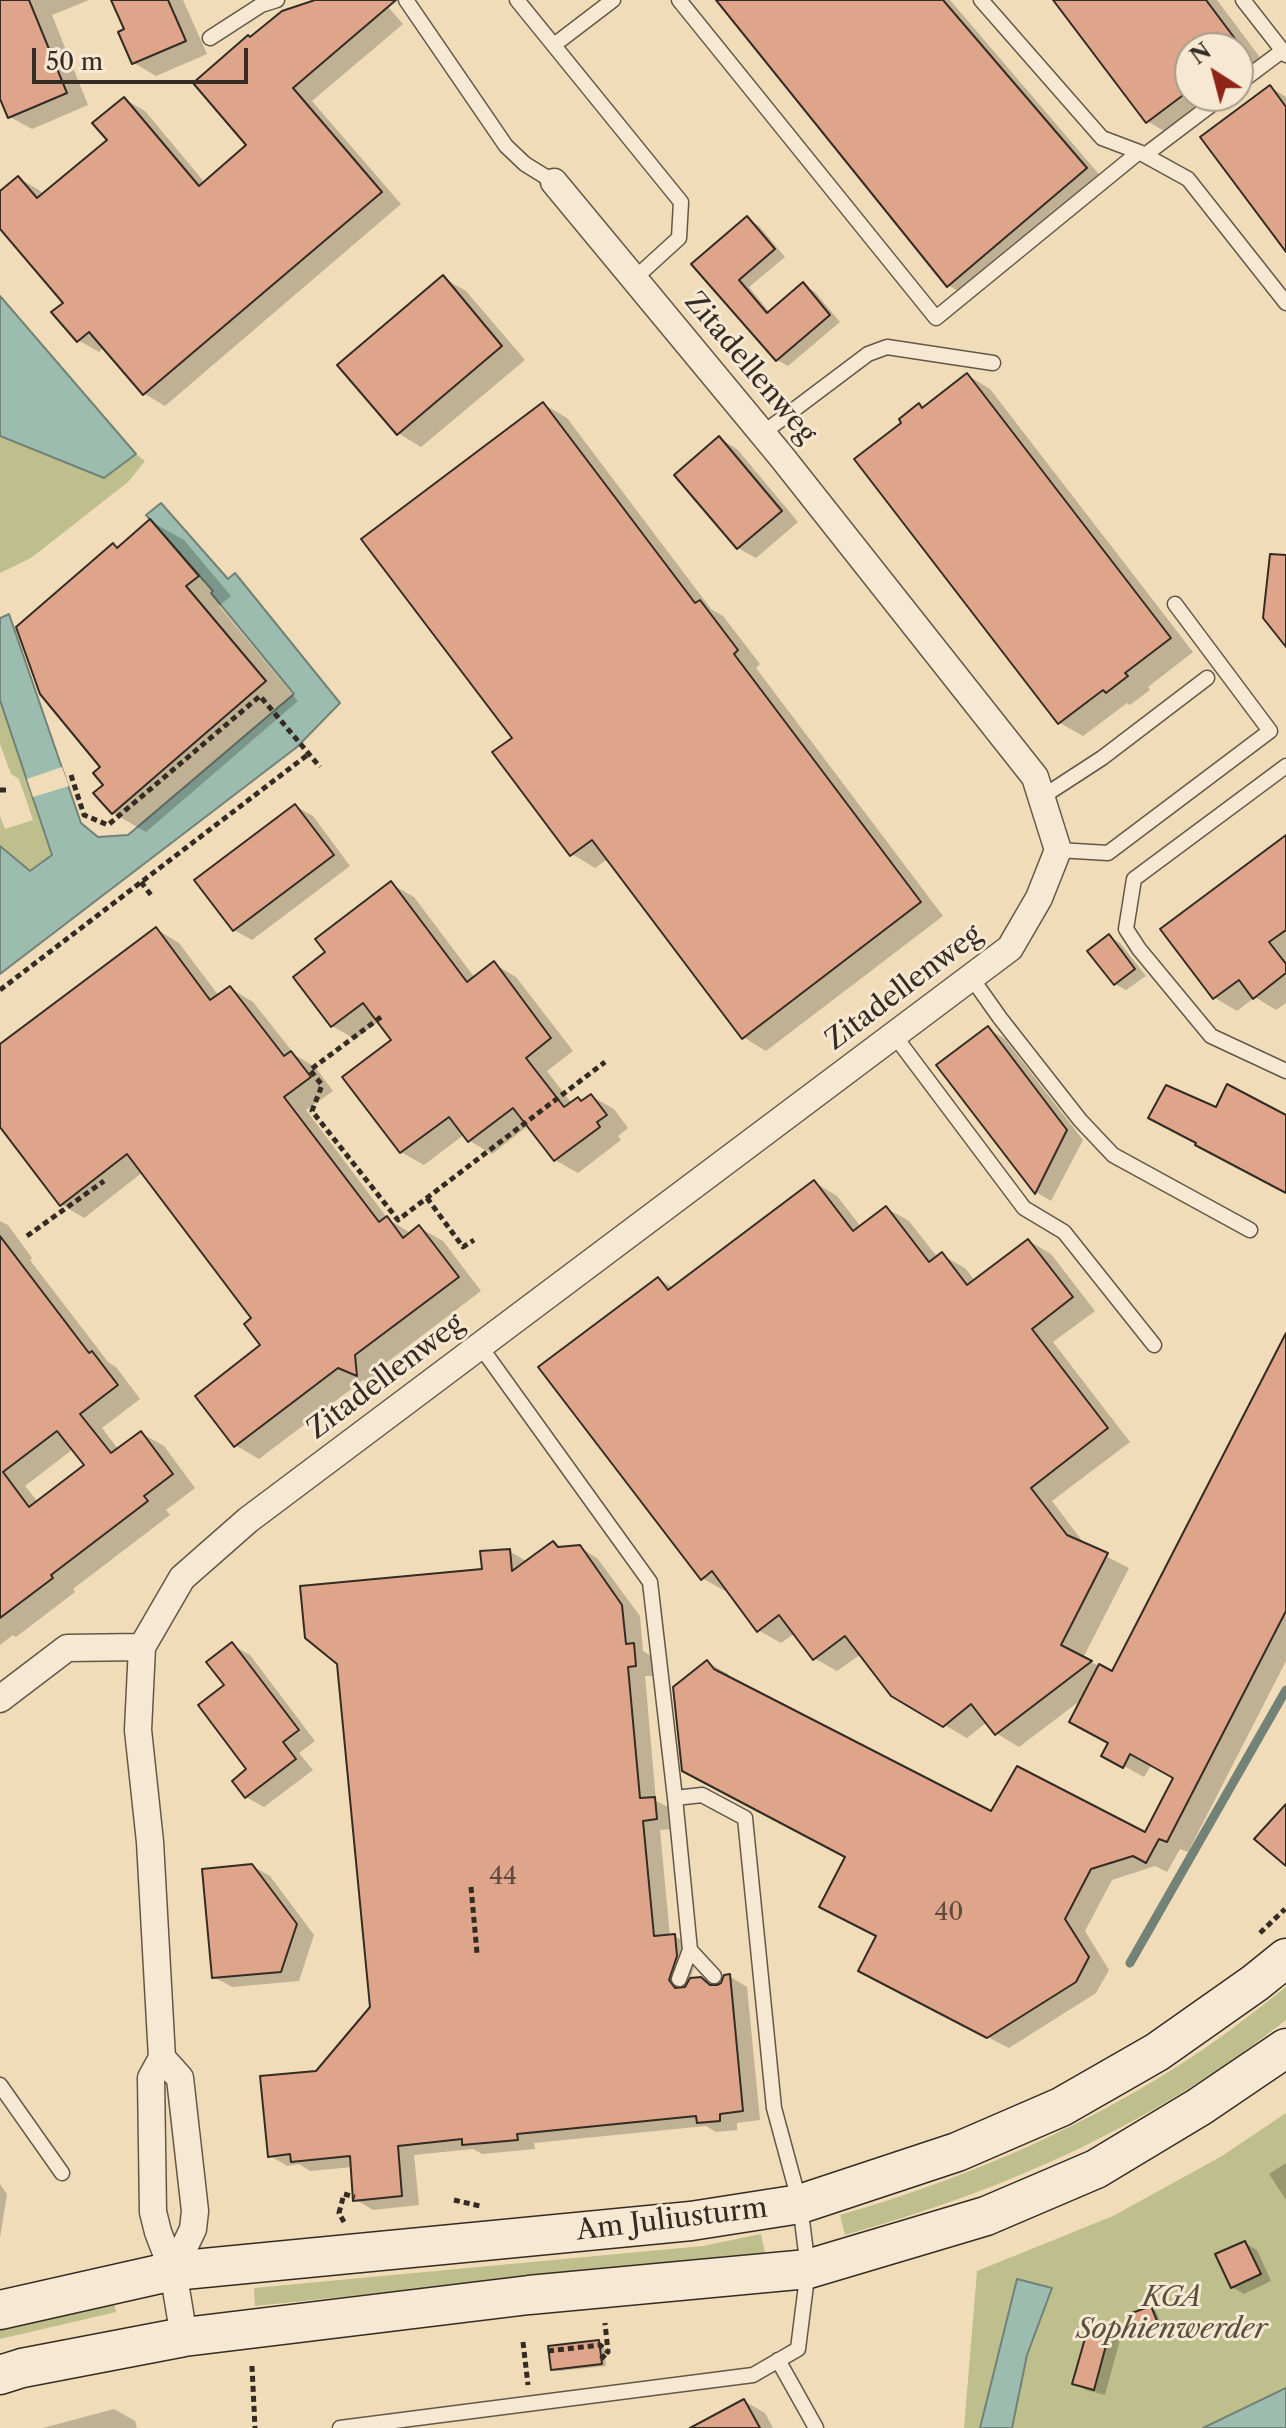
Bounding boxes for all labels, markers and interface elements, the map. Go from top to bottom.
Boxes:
scale bar [36,32,252,82]
north arrow [1174,32,1254,112]
text: N [1185,37,1216,70]
text: 50 m [46,47,103,76]
street label: Zitadellenweg [677,286,823,450]
street label: Zitadellenweg [819,918,989,1058]
street label: Zitadellenweg [301,1307,471,1447]
house number: 44 [489,1863,517,1891]
house number: 40 [934,1899,964,1927]
street label: Am Juliusturm [575,2192,769,2248]
park label: KGA Sophienwerder [1076,2281,1268,2347]

